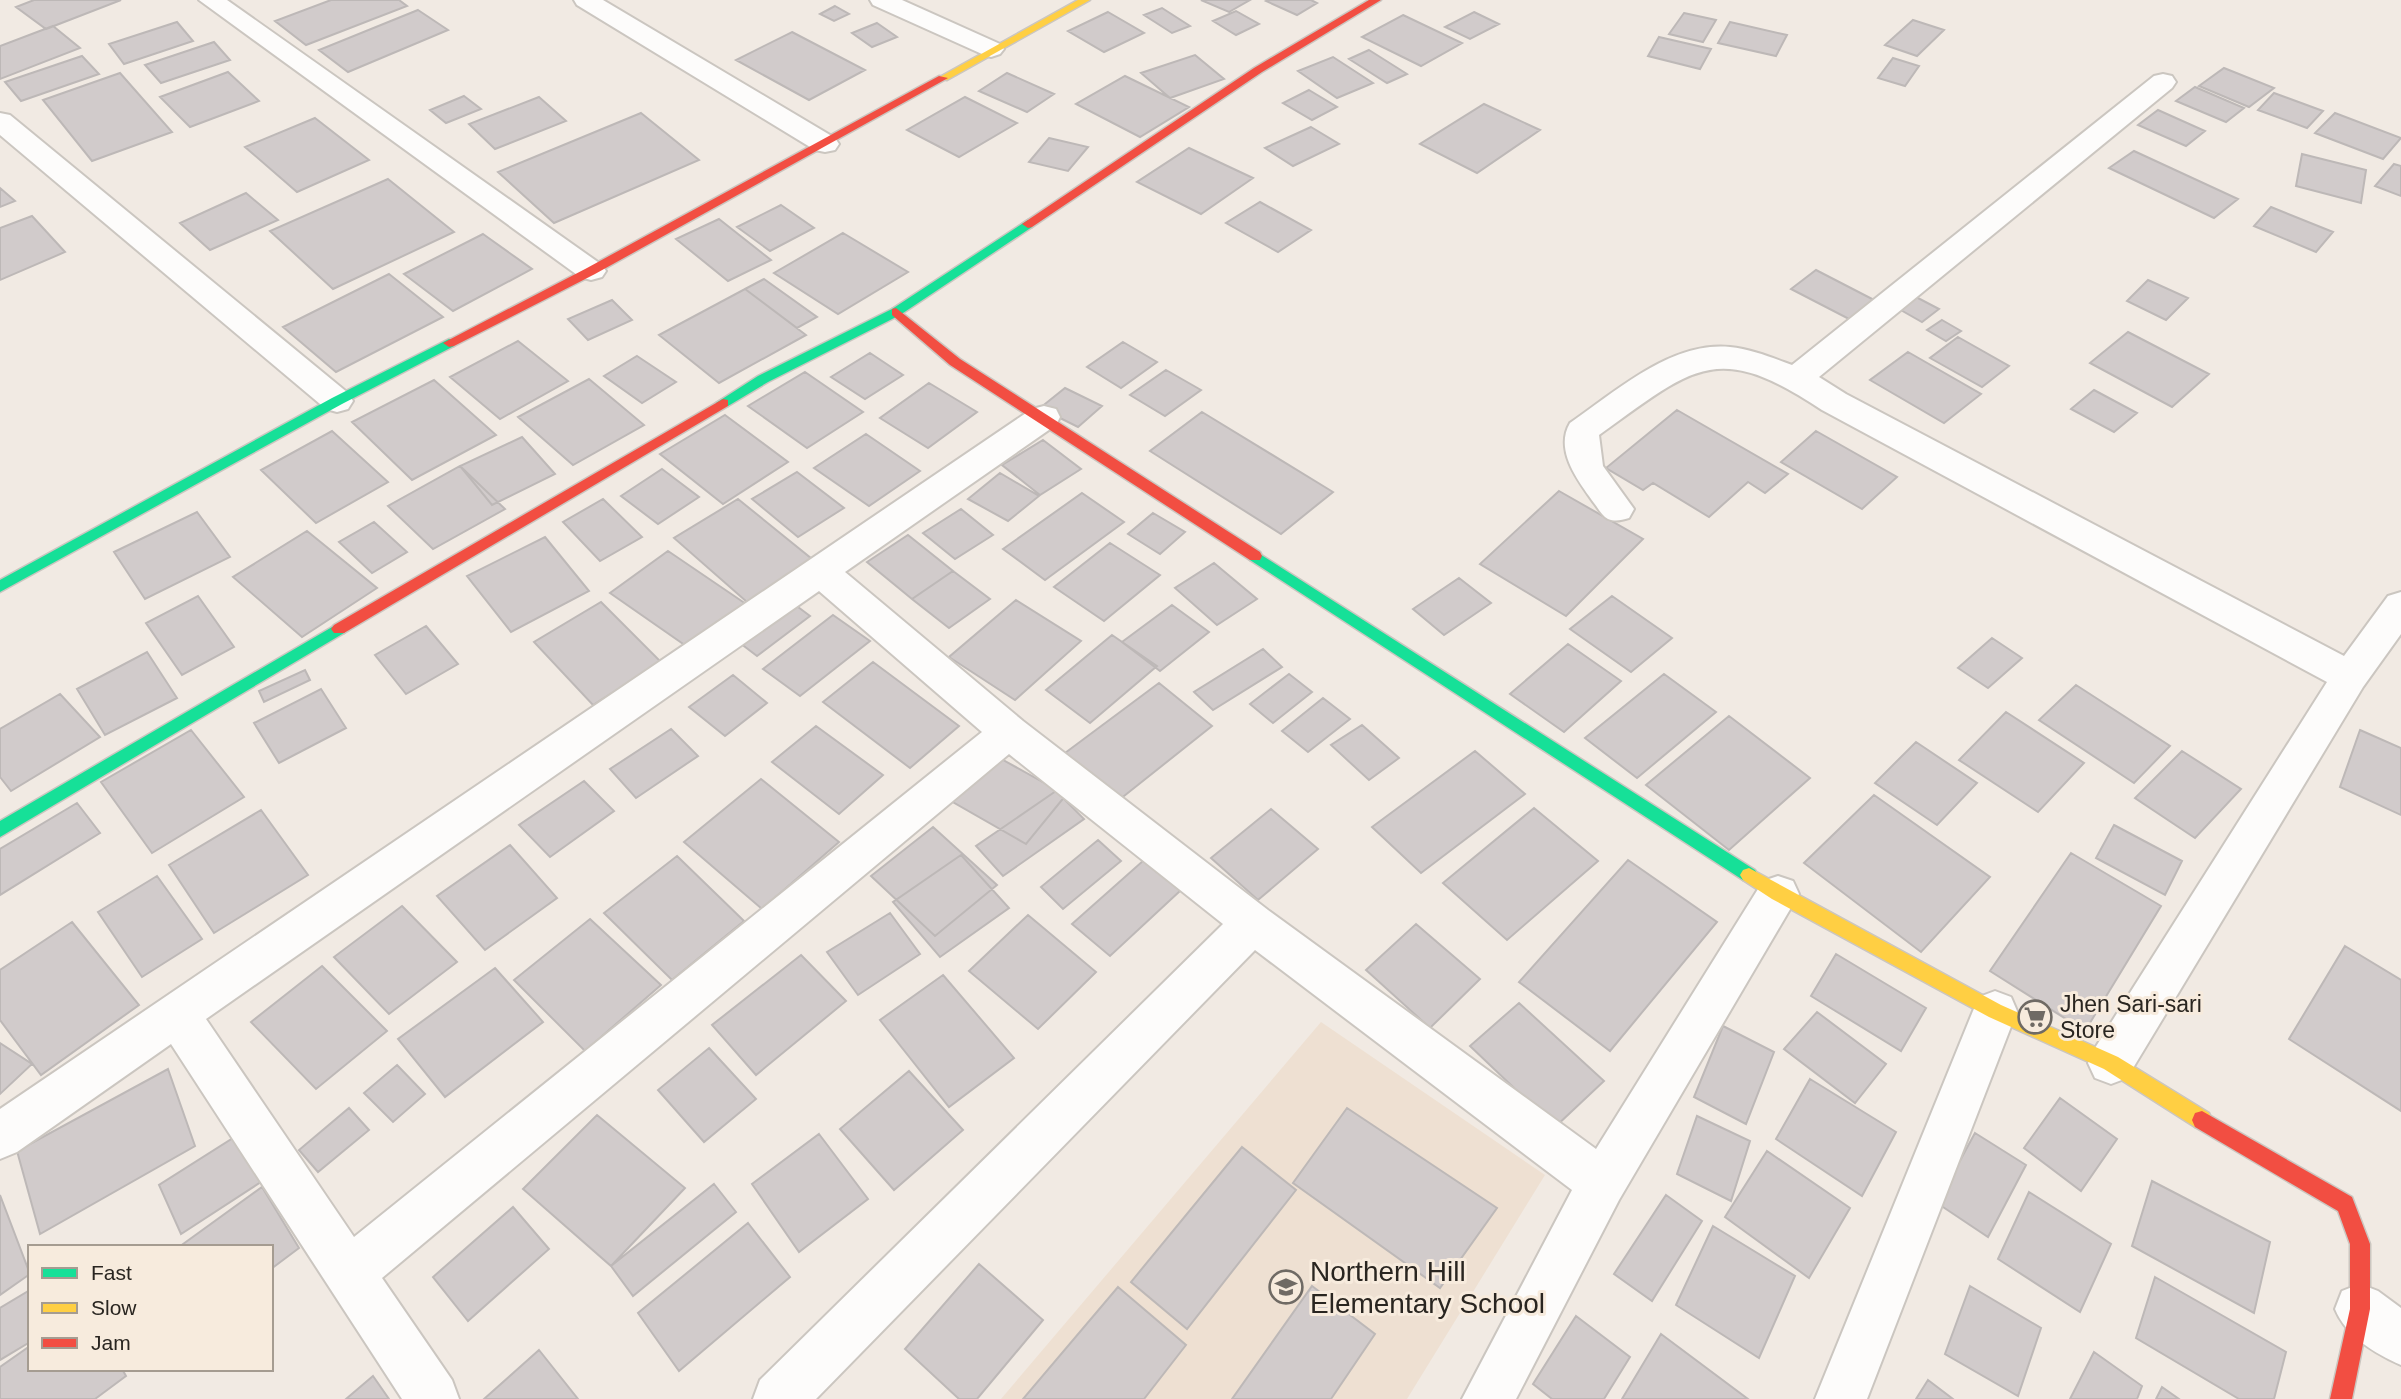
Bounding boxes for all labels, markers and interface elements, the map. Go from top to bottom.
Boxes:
place label: Jhen Sari-sari Store [2060,991,2202,1043]
supermarket icon: Jhen Sari-sari Store [2016,998,2054,1036]
legend [28,1245,273,1371]
place label: Northern Hill Elementary School [1310,1256,1545,1319]
text: Fast [91,1261,132,1284]
school or university icon: Northern Hill Elementary School [1267,1268,1305,1306]
text: Slow [91,1296,137,1319]
text: Jam [91,1331,131,1354]

